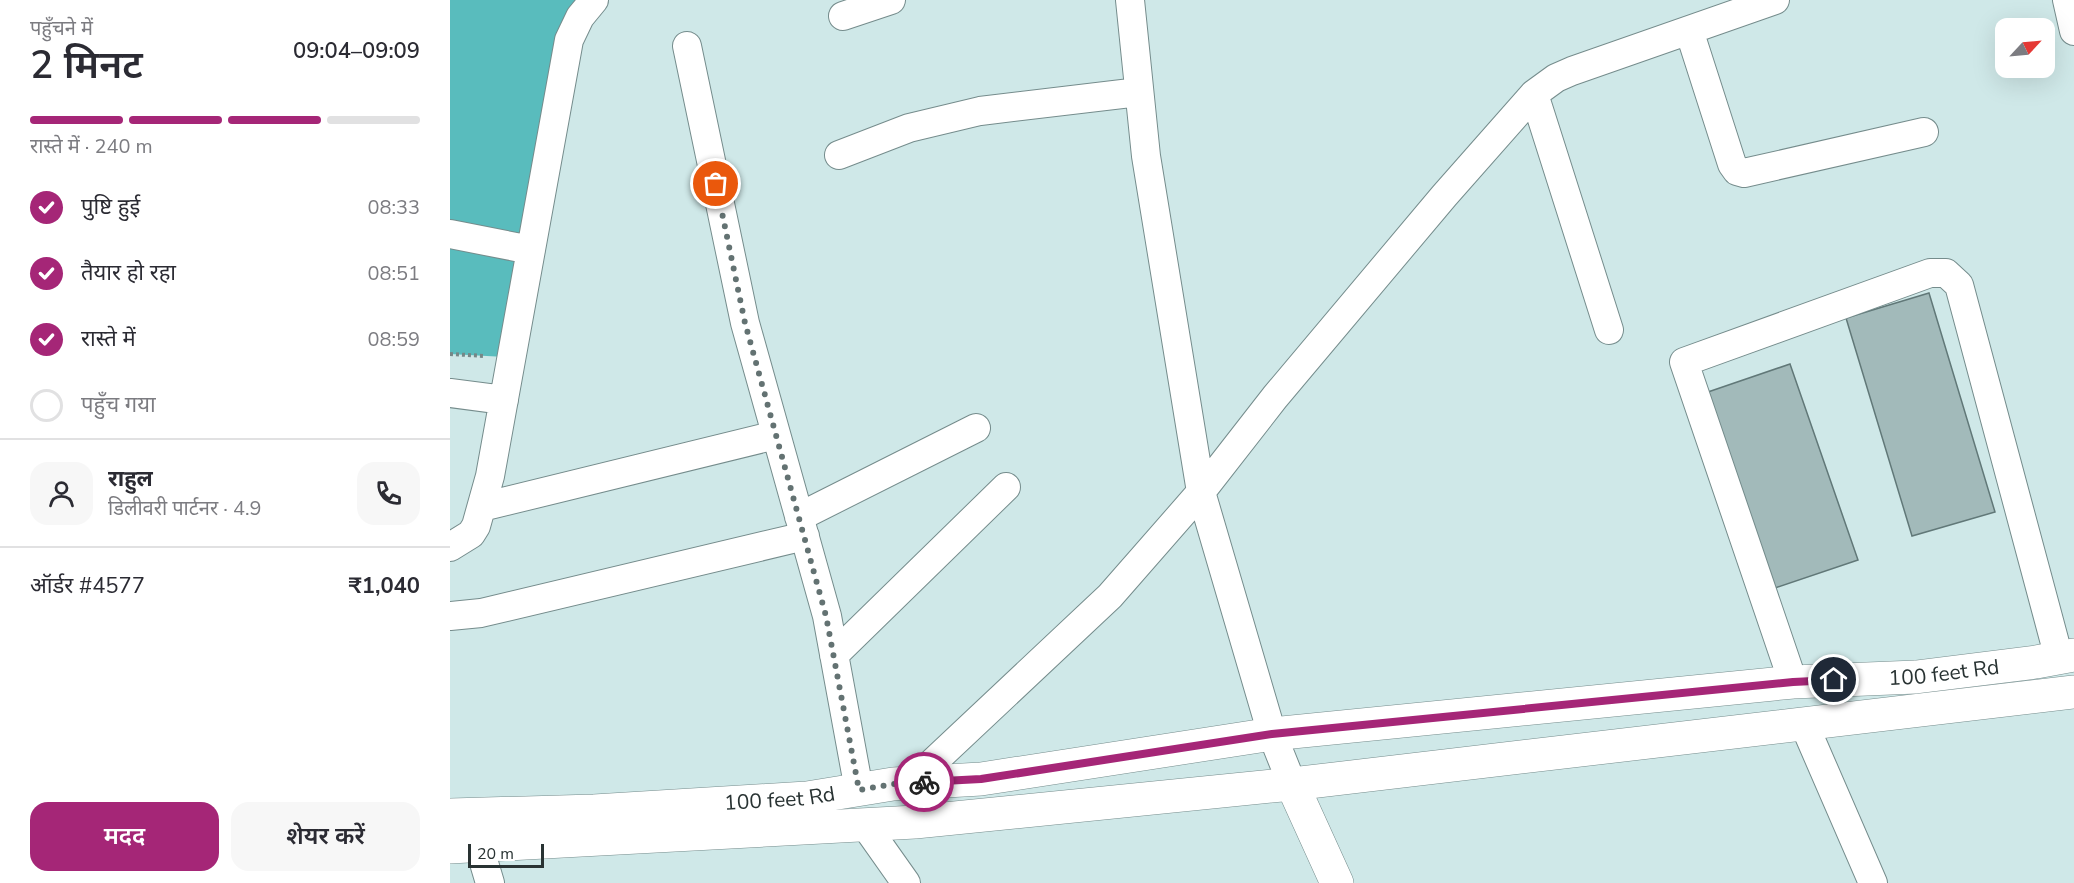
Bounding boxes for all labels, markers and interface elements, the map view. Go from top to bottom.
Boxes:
text: पहुँचने में [30,15,93,42]
north arrow [1995,18,2055,78]
map controls [1995,18,2055,78]
text: 09:04–09:09 [293,36,420,66]
text: 2 मिनट [30,39,143,92]
text: रास्ते में · 240 m [30,133,153,160]
pin [690,158,741,209]
icon: bag [699,167,732,200]
icon: check [30,191,63,224]
text: पुष्टि हुई [81,192,140,222]
text: 08:33 [367,194,420,221]
icon: check [30,257,63,290]
text: तैयार हो रहा [81,258,176,288]
text: 08:51 [367,260,420,287]
icon: check [30,323,63,356]
text: रास्ते में [81,324,136,354]
text: 08:59 [367,326,420,353]
text: पहुँच गया [81,390,156,420]
button: person [30,462,93,525]
button: phone [357,462,420,525]
text: राहुल [108,464,153,494]
text: डिलीवरी पार्टनर · 4.9 [108,495,262,522]
text: ऑर्डर #4577 [30,571,145,601]
text: ₹1,040 [349,571,420,601]
street label: 100 feet Rd [1888,653,2001,692]
pin [1808,654,1859,705]
icon: home [1817,663,1850,696]
courier [894,752,954,812]
icon: bike [908,766,941,799]
street label: 100 feet Rd [723,780,837,817]
button: मदद [30,802,219,871]
button: शेयर करें [231,802,420,871]
scale bar [468,841,544,868]
text: 20 m [477,843,514,865]

